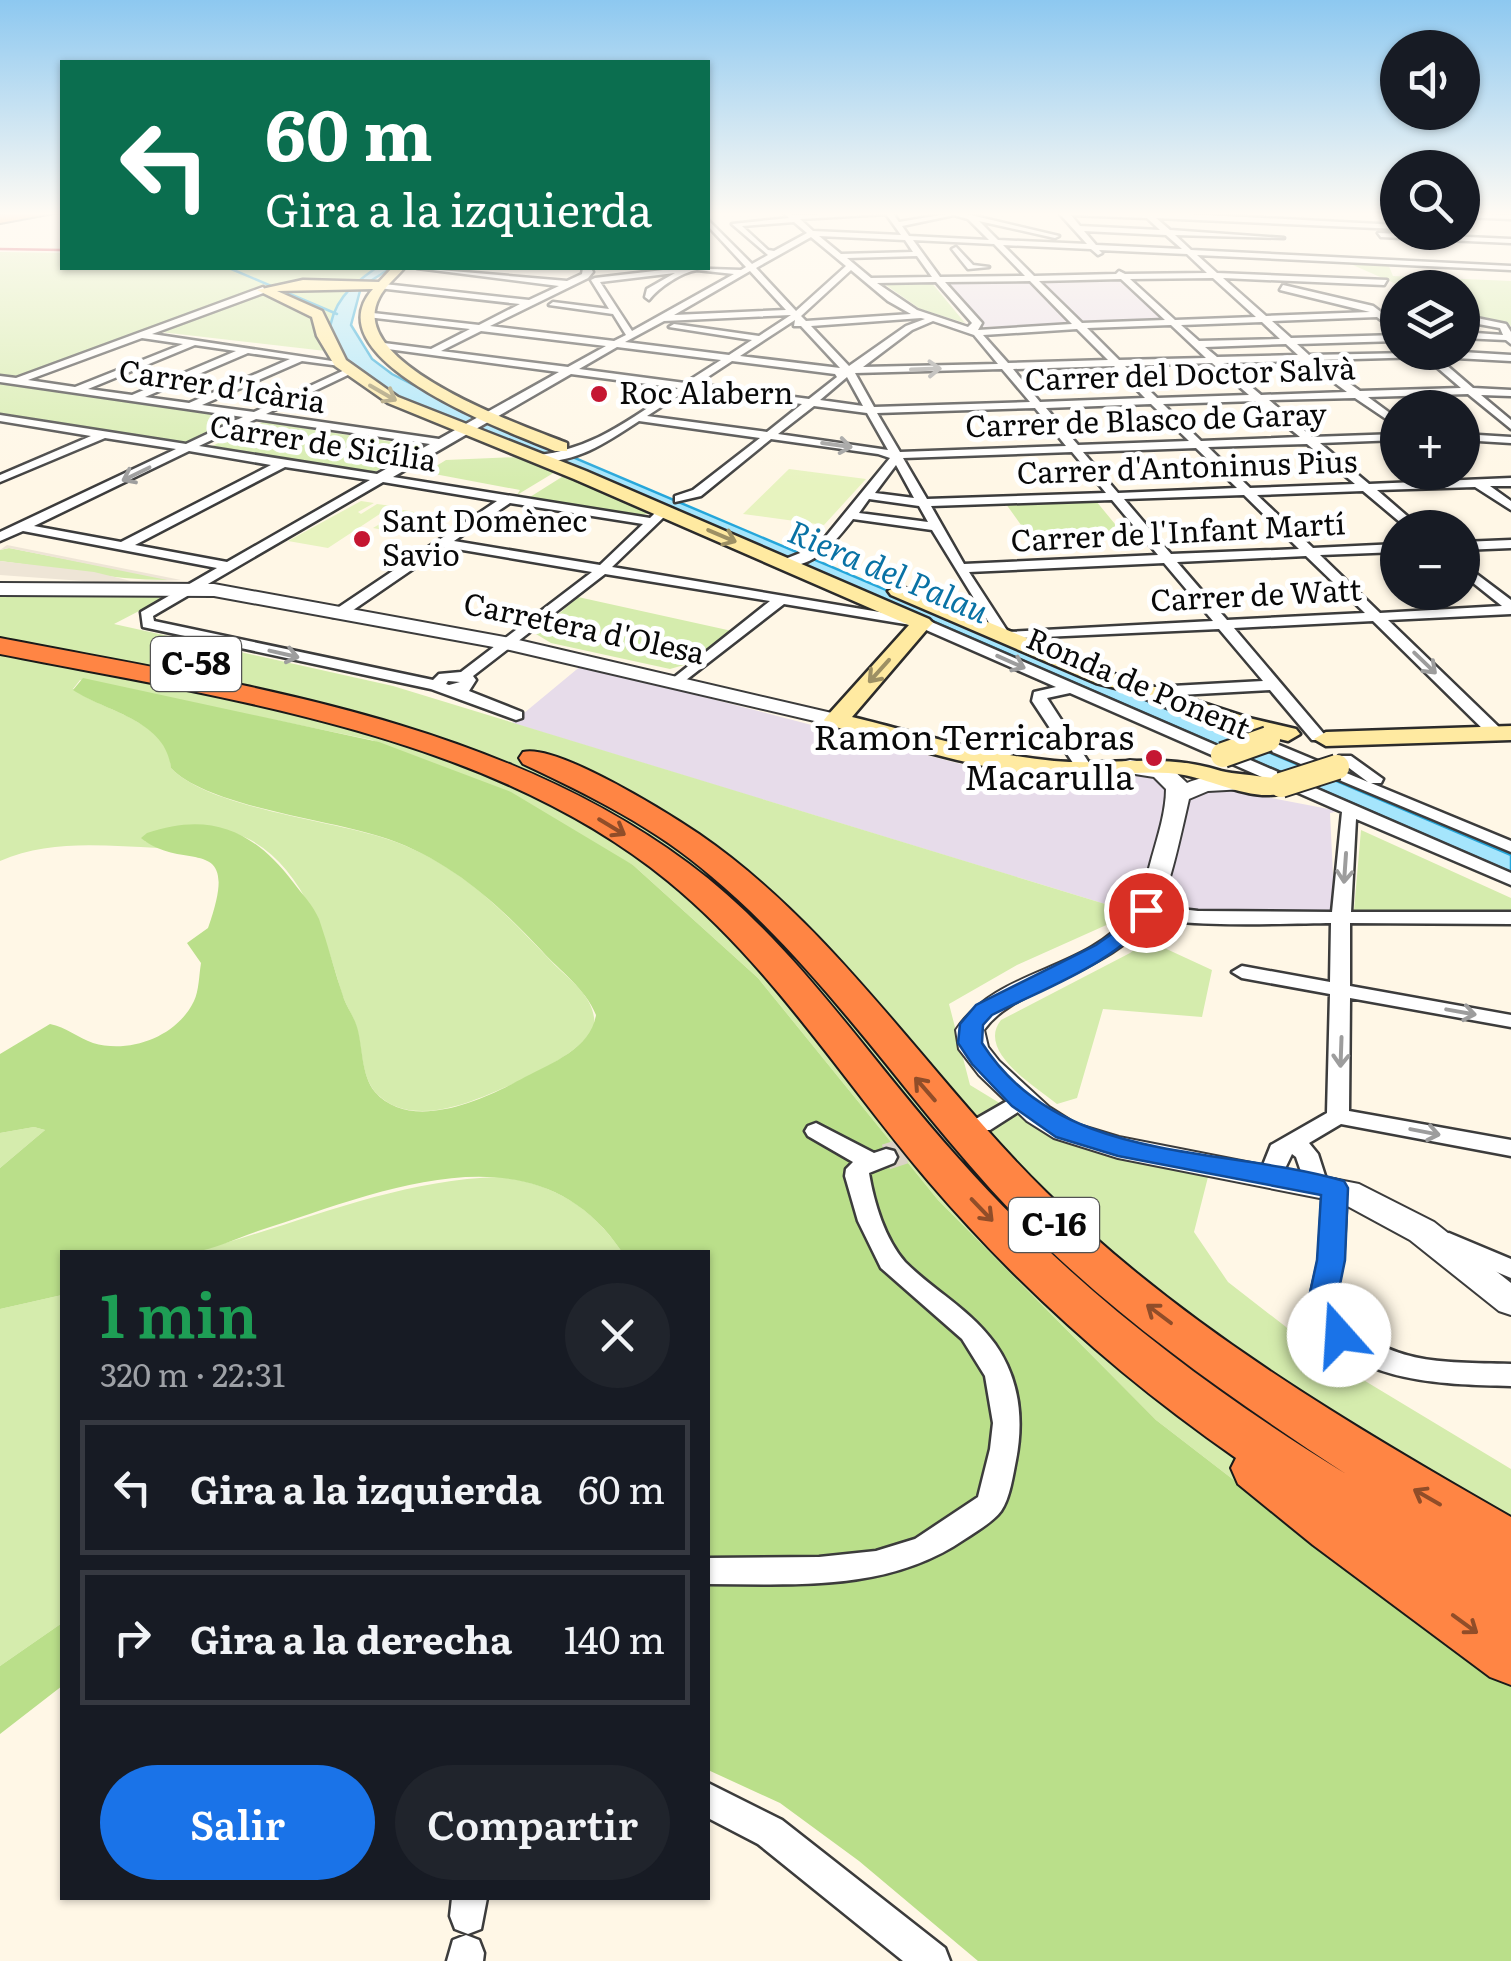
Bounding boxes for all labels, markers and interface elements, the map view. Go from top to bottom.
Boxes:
map controls [1380,30,1480,610]
button: sound [1380,30,1480,130]
text: 60 m [265,79,433,183]
icon: left [100,100,230,230]
button: search [1380,150,1480,250]
text: Gira a la izquierda [265,174,652,241]
button: layers [1380,270,1480,370]
street label: Carrer del Doctor Salvà [1024,344,1357,400]
street label: Carrer d'Icària [116,346,330,422]
one-way arrow [910,360,942,379]
place label: Roc Alabern [619,369,793,413]
marker: Roc Alabern [588,383,610,405]
one-way arrow [368,384,397,404]
street label: Carrer de Blasco de Garay [965,390,1328,446]
button: + [1380,390,1480,490]
street label: Carrer de Sicília [207,401,441,481]
one-way arrow [821,436,853,454]
street label: Carrer d'Antoninus Pius [1016,437,1358,493]
one-way arrow [121,466,151,485]
place label: Sant Domènec Savio [382,497,587,575]
street label: Carrer de l'Infant Martí [1009,499,1346,561]
water label: Riera del Palau [781,505,997,633]
button: − [1380,510,1480,610]
marker: Sant Domènec Savio [351,528,373,550]
one-way arrow [706,528,737,546]
street label: Carrer de Watt [1149,565,1363,621]
street label: Carretera d'Olesa [460,579,710,673]
street label: Ronda de Ponent [1020,614,1258,748]
road number: C-58 [151,637,241,691]
one-way arrow [267,645,299,664]
one-way arrow [1413,651,1437,675]
one-way arrow [995,654,1026,672]
one-way arrow [868,658,890,684]
place label: Ramon Terricabras Macarulla [814,709,1134,801]
marker: Ramon Terricabras Macarulla [1143,747,1165,769]
one-way arrow [597,818,626,838]
one-way arrow [1335,851,1354,883]
pin [1104,868,1189,953]
icon: arrive [1119,883,1174,938]
one-way arrow [1445,1003,1477,1022]
one-way arrow [1331,1035,1350,1067]
one-way arrow [914,1077,937,1102]
one-way arrow [1408,1123,1440,1142]
one-way arrow [970,1197,994,1221]
road number: C-16 [1009,1198,1099,1252]
text: 1 min [100,1267,258,1356]
button: close [565,1283,670,1388]
position arrow [1287,1283,1391,1387]
one-way arrow [1146,1304,1172,1326]
text: 320 m · 22:31 [100,1349,285,1397]
text: Gira a la izquierda [190,1459,542,1516]
text: 60 m [578,1459,665,1516]
icon: left [105,1460,160,1515]
one-way arrow [1413,1487,1442,1507]
text: Gira a la derecha [190,1609,512,1666]
text: 140 m [564,1609,665,1666]
icon: right [105,1610,160,1665]
one-way arrow [1451,1613,1478,1634]
button: Salir [100,1765,375,1880]
button: Compartir [395,1765,670,1880]

